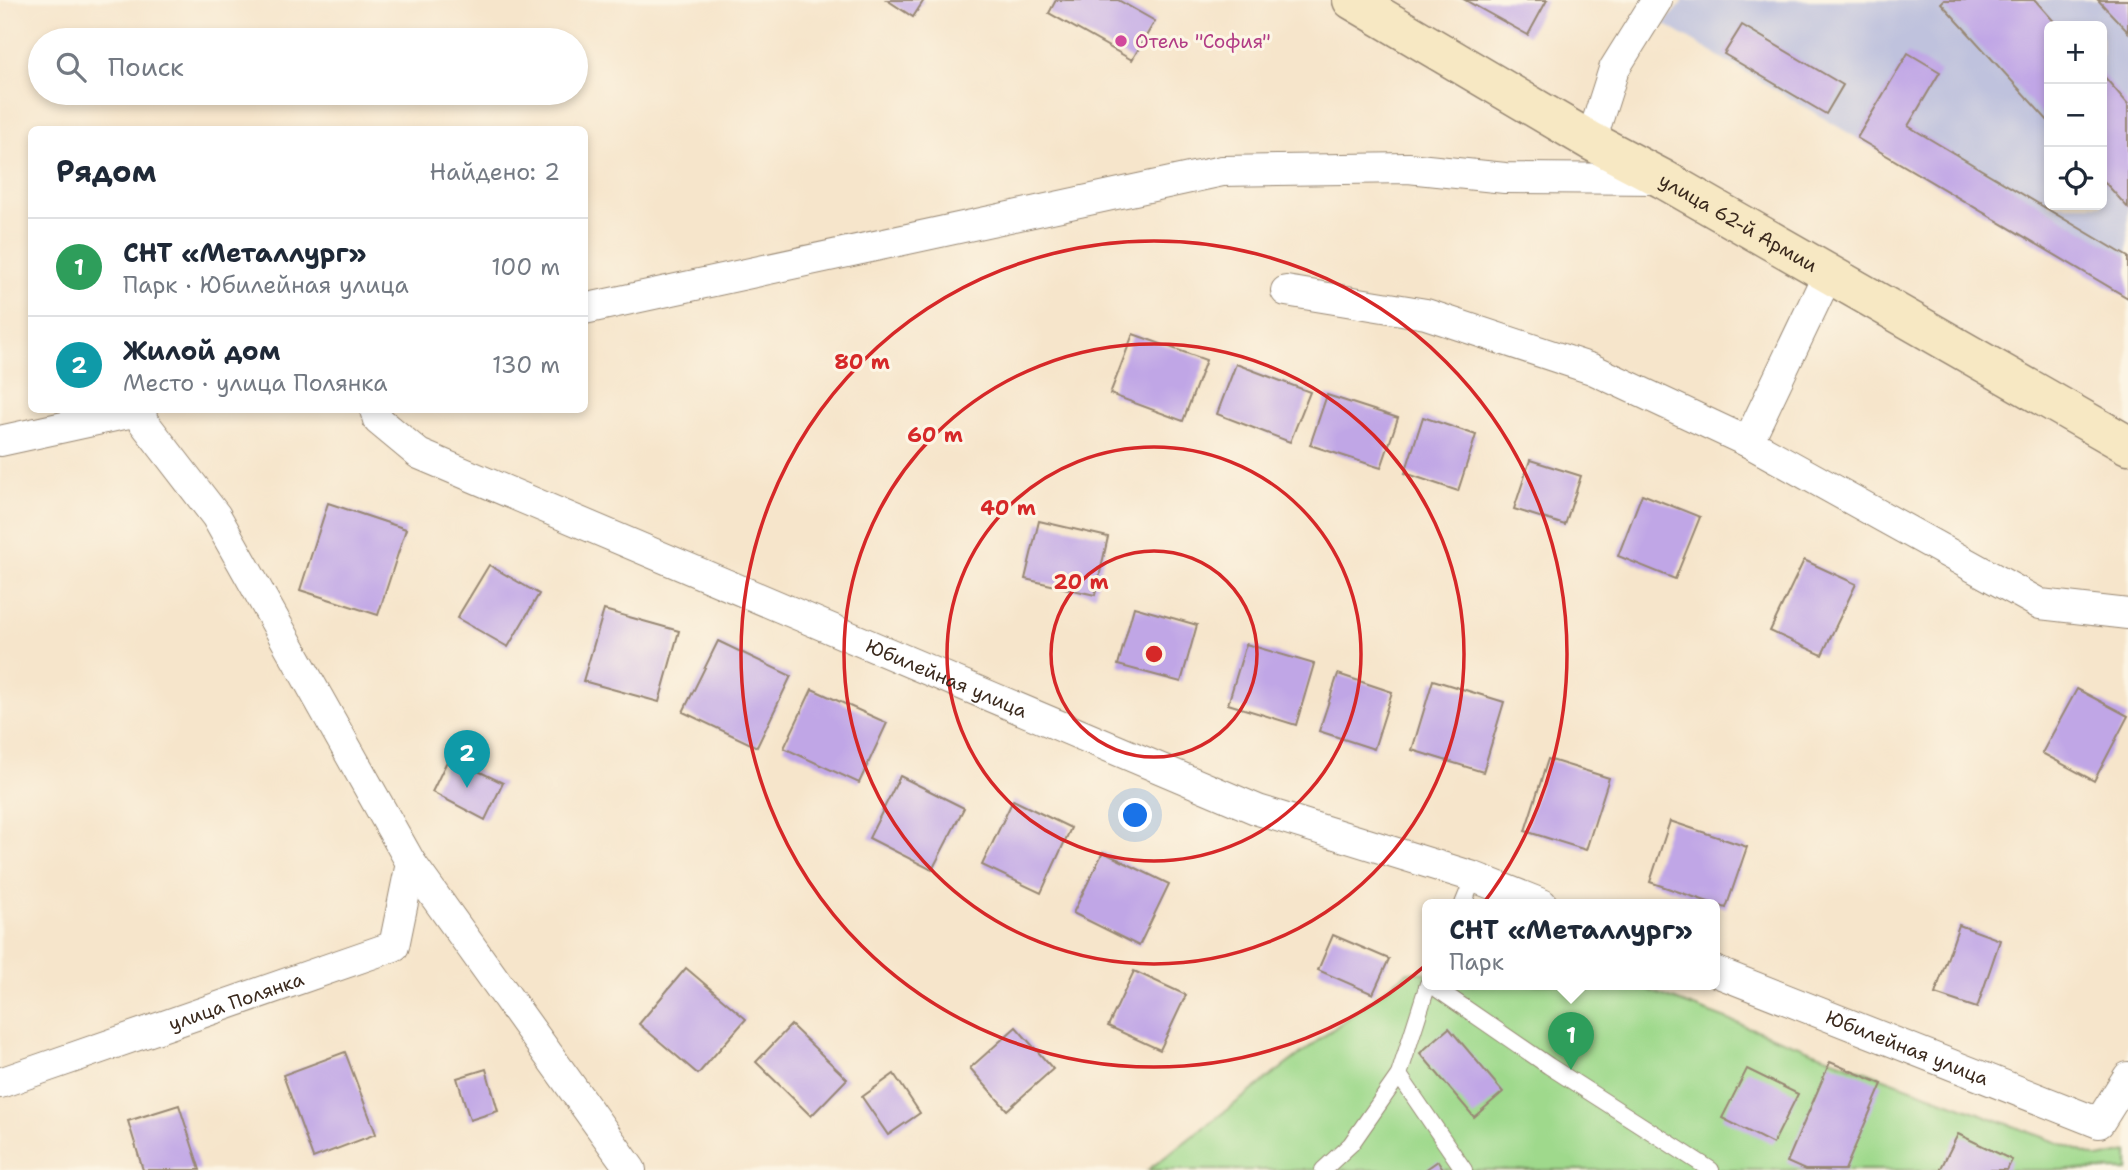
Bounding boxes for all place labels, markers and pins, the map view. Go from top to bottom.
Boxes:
place label: Отель "София" [1135,29,1271,54]
marker: Отель "София" [1113,33,1129,49]
centre of rings [1142,642,1166,666]
pin: 2 [444,730,490,788]
pin: 1 [1548,1012,1594,1070]

